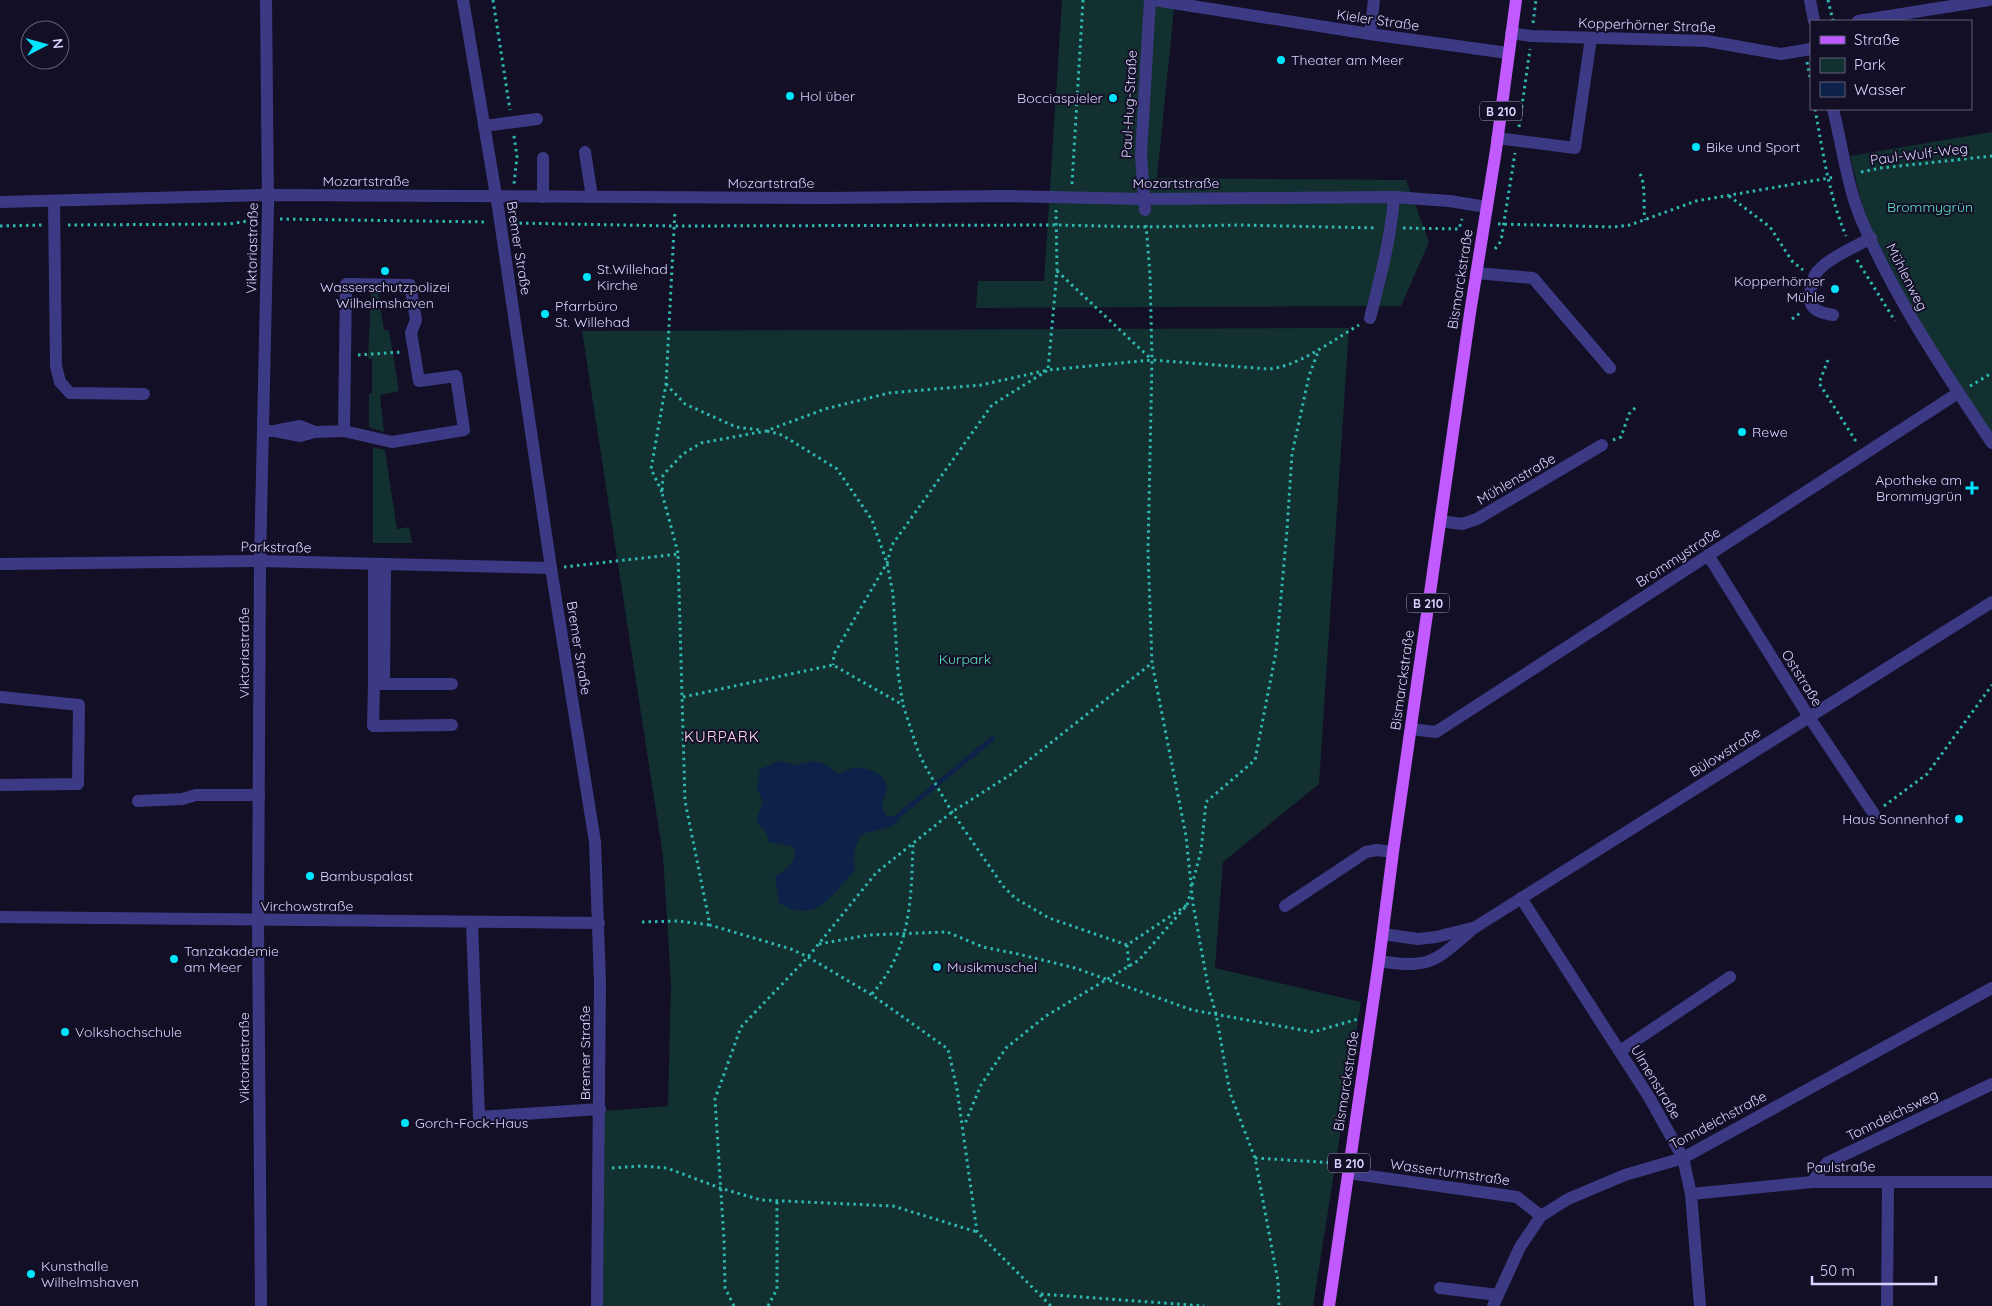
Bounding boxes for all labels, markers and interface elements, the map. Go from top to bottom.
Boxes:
street label: Kieler Straße [1336,5,1421,35]
street label: Kopperhörner Straße [1578,14,1716,36]
north arrow [20,20,70,70]
legend [1810,20,1972,110]
text: Straße [1854,30,1900,49]
text: N [48,38,67,50]
street label: Paul-Hug-Straße [1117,49,1141,158]
place label: Theater am Meer [1291,51,1404,69]
marker: Theater am Meer [1275,54,1287,66]
text: Park [1854,55,1886,74]
text: Wasser [1854,80,1906,99]
place label: Hol über [800,87,856,105]
place label: Bocciaspieler [1017,89,1104,107]
marker: Hol über [784,90,796,102]
marker: Bocciaspieler [1107,92,1119,104]
road number: B 210 [1480,102,1522,120]
place label: Bike und Sport [1706,138,1801,156]
street label: Paul-Wulf-Weg [1869,139,1969,169]
marker: Bike und Sport [1690,141,1702,153]
street label: Mozartstraße [323,172,410,190]
street label: Mozartstraße [728,174,815,192]
street label: Mozartstraße [1133,174,1220,192]
park label: Brommygrün [1887,198,1973,216]
street label: Bremer Straße [503,200,535,296]
street label: Viktoriastraße [242,202,262,294]
street label: Bismarckstraße [1443,228,1477,330]
street label: Mühlenweg [1882,240,1932,314]
place label: St.Willehad Kirche [597,260,668,294]
marker: Wasserschutzpolizei Wilhelmshaven [379,265,391,277]
marker: St.Willehad Kirche [581,271,593,283]
place label: Kopperhörner Mühle [1734,272,1826,306]
place label: Wasserschutzpolizei Wilhelmshaven [320,278,450,312]
marker: Kopperhörner Mühle [1829,283,1841,295]
place label: Pfarrbüro St. Willehad [555,297,630,331]
marker: Pfarrbüro St. Willehad [539,308,551,320]
place label: Rewe [1752,423,1788,441]
marker: Rewe [1736,426,1748,438]
street label: Mühlenstraße [1473,449,1559,509]
place label: Apotheke am Brommygrün [1875,471,1962,505]
marker: Apotheke am Brommygrün [1966,482,1978,494]
street label: Brommystraße [1632,523,1724,591]
street label: Parkstraße [240,537,312,557]
road number: B 210 [1407,594,1449,612]
street label: Bremer Straße [563,600,595,696]
street label: Viktoriastraße [235,607,253,699]
street label: Bismarckstraße [1386,629,1418,731]
street label: Oststraße [1777,646,1827,710]
park label: Kurpark [939,650,991,668]
street label: Bülowstraße [1686,723,1764,781]
district label: KURPARK [684,727,760,746]
place label: Haus Sonnenhof [1842,810,1949,828]
marker: Haus Sonnenhof [1953,813,1965,825]
place label: Bambuspalast [320,867,414,885]
marker: Bambuspalast [304,870,316,882]
street label: Virchowstraße [261,897,354,915]
place label: Tanzakademie am Meer [184,942,279,976]
marker: Tanzakademie am Meer [168,953,180,965]
place label: Musikmuschel [947,958,1037,976]
marker: Musikmuschel [931,961,943,973]
street label: Bremer Straße [576,1006,594,1100]
street label: Viktoriastraße [235,1012,253,1104]
place label: Volkshochschule [75,1023,182,1041]
marker: Volkshochschule [59,1026,71,1038]
street label: Bismarckstraße [1329,1030,1363,1132]
street label: Ulmenstraße [1627,1042,1685,1122]
street label: Tonndeichsweg [1843,1085,1941,1145]
street label: Tonndeichstraße [1666,1087,1770,1153]
place label: Gorch-Fock-Haus [415,1114,528,1132]
marker: Gorch-Fock-Haus [399,1117,411,1129]
road number: B 210 [1328,1154,1370,1172]
street label: Wasserturmstraße [1389,1155,1511,1189]
street label: Paulstraße [1806,1157,1876,1177]
scale bar [1812,1254,1936,1286]
place label: Kunsthalle Wilhelmshaven [41,1257,139,1291]
text: 50 m [1820,1261,1855,1280]
marker: Kunsthalle Wilhelmshaven [25,1268,37,1280]

